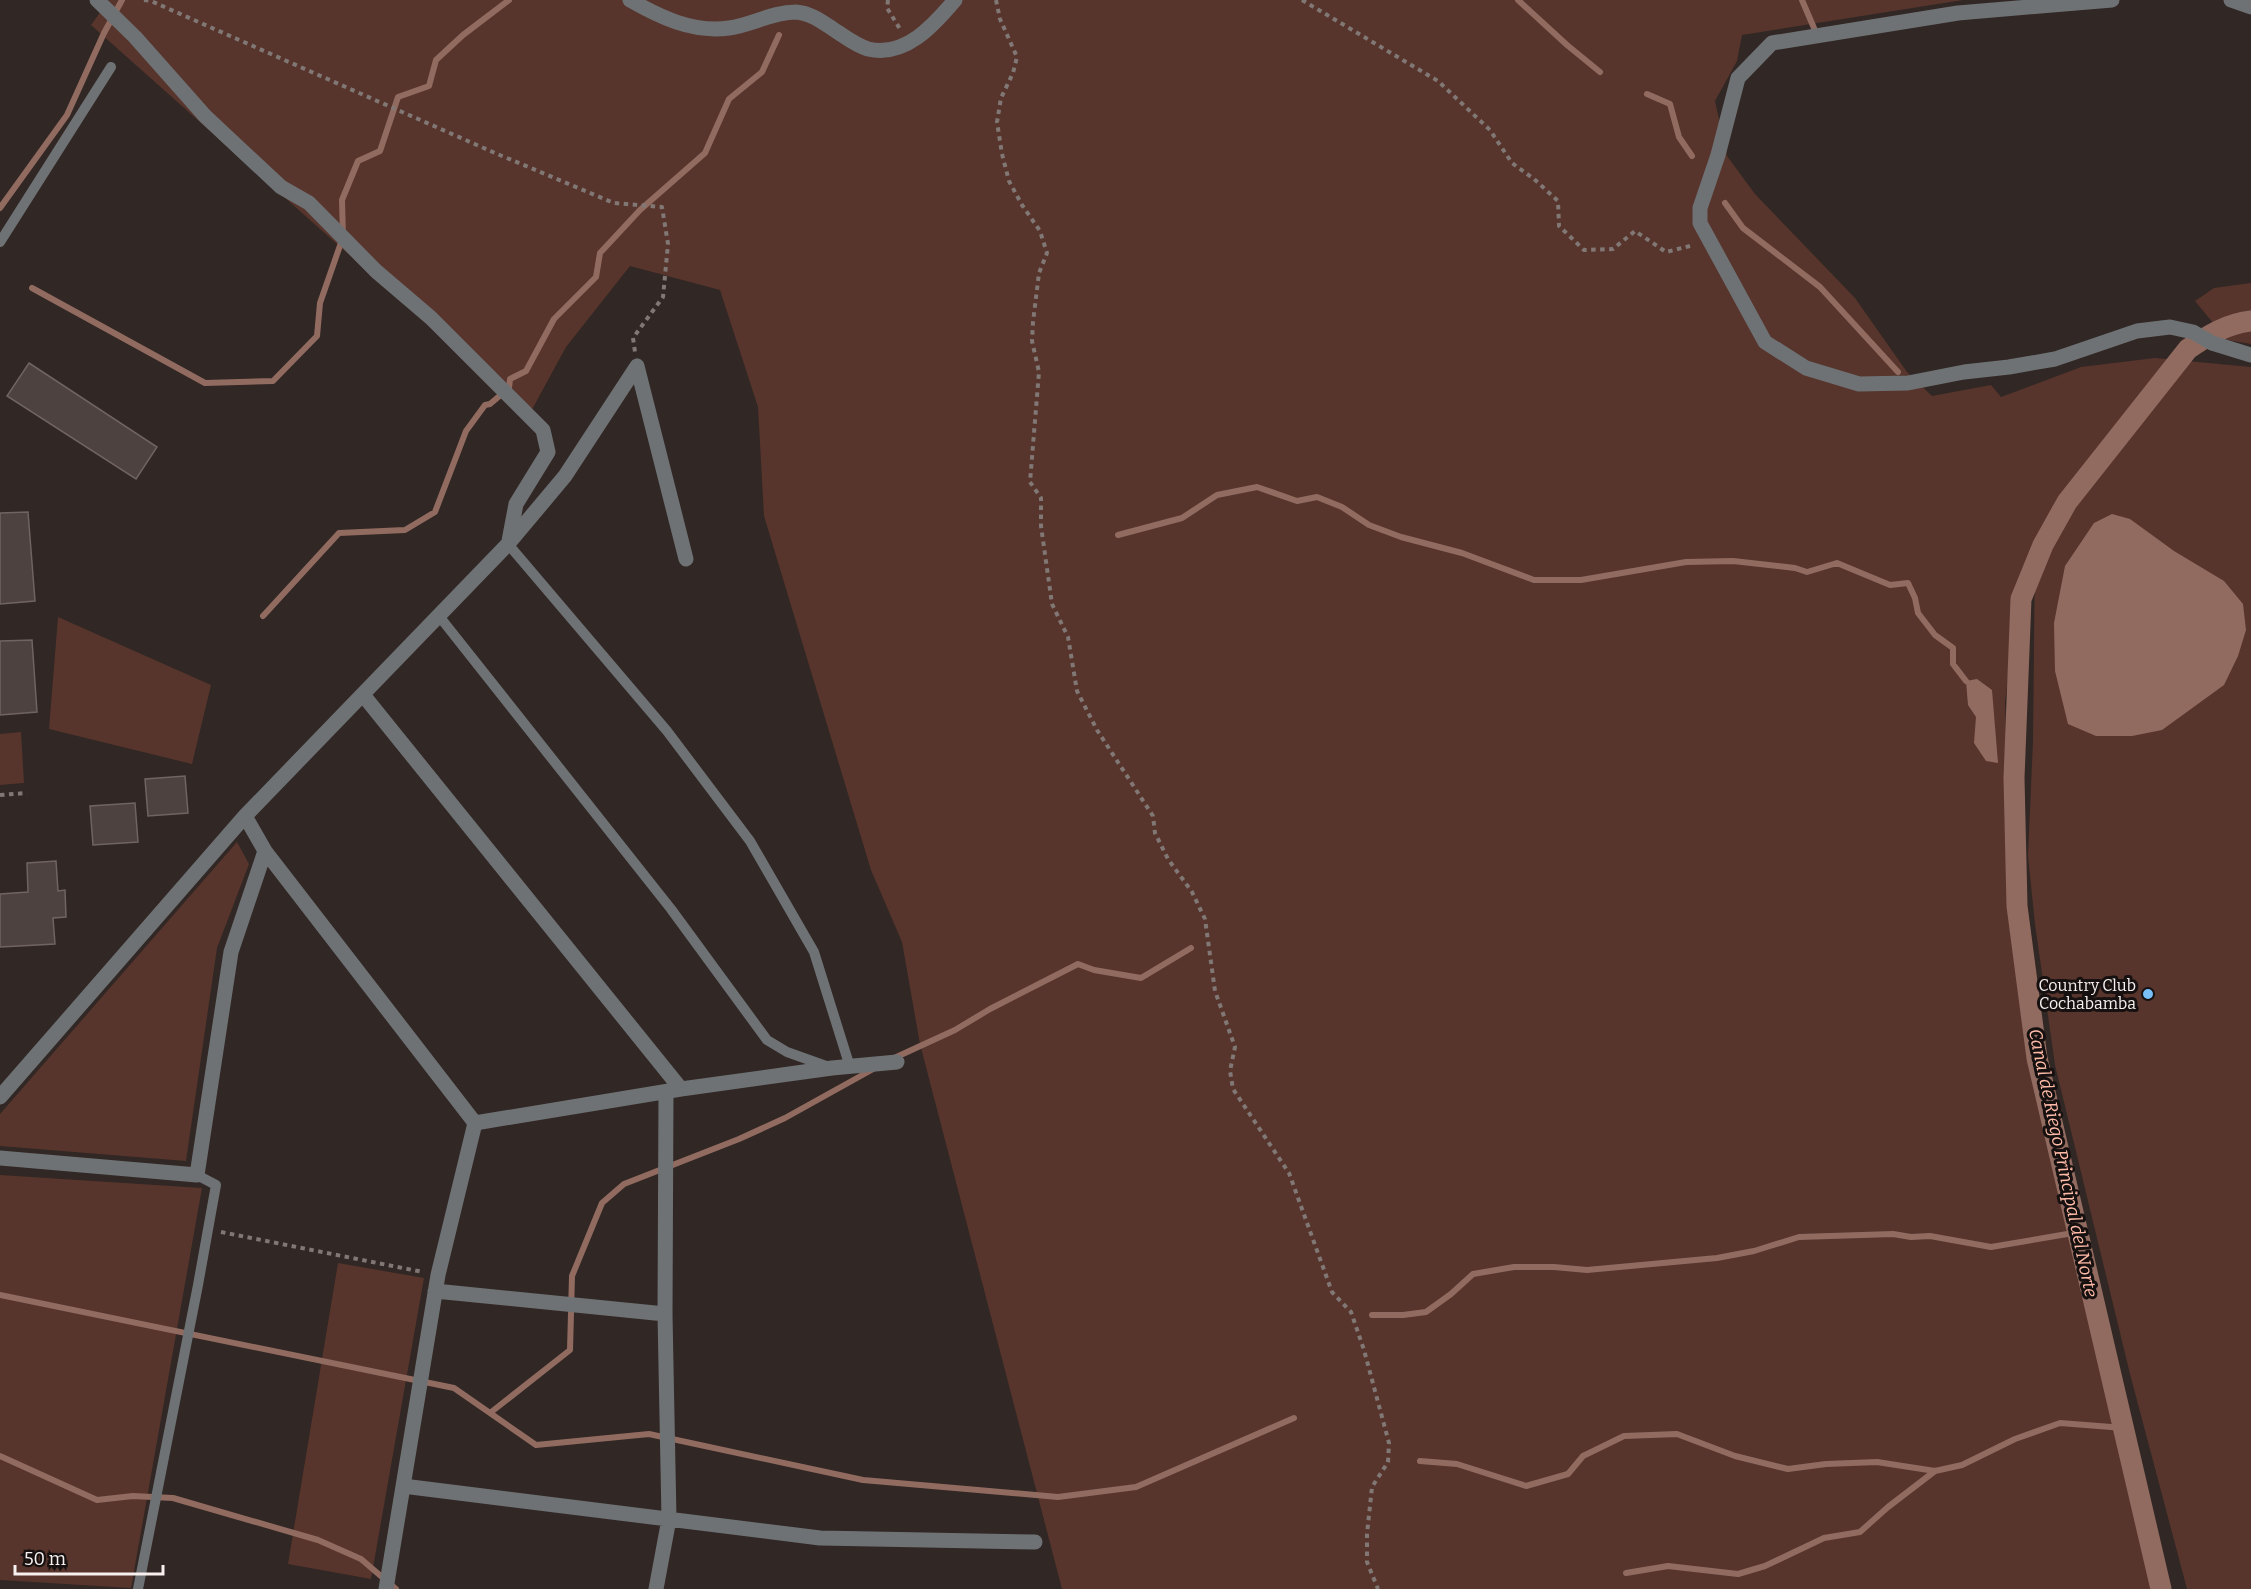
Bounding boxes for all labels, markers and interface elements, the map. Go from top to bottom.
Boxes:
place label: Country Club Cochabamba [2038,976,2136,1013]
marker: Country Club Cochabamba [2141,987,2155,1001]
water label: Canal de Riego Principal del Norte [2024,1027,2102,1299]
scale bar [15,1538,164,1576]
text: 50 m [24,1548,66,1570]

